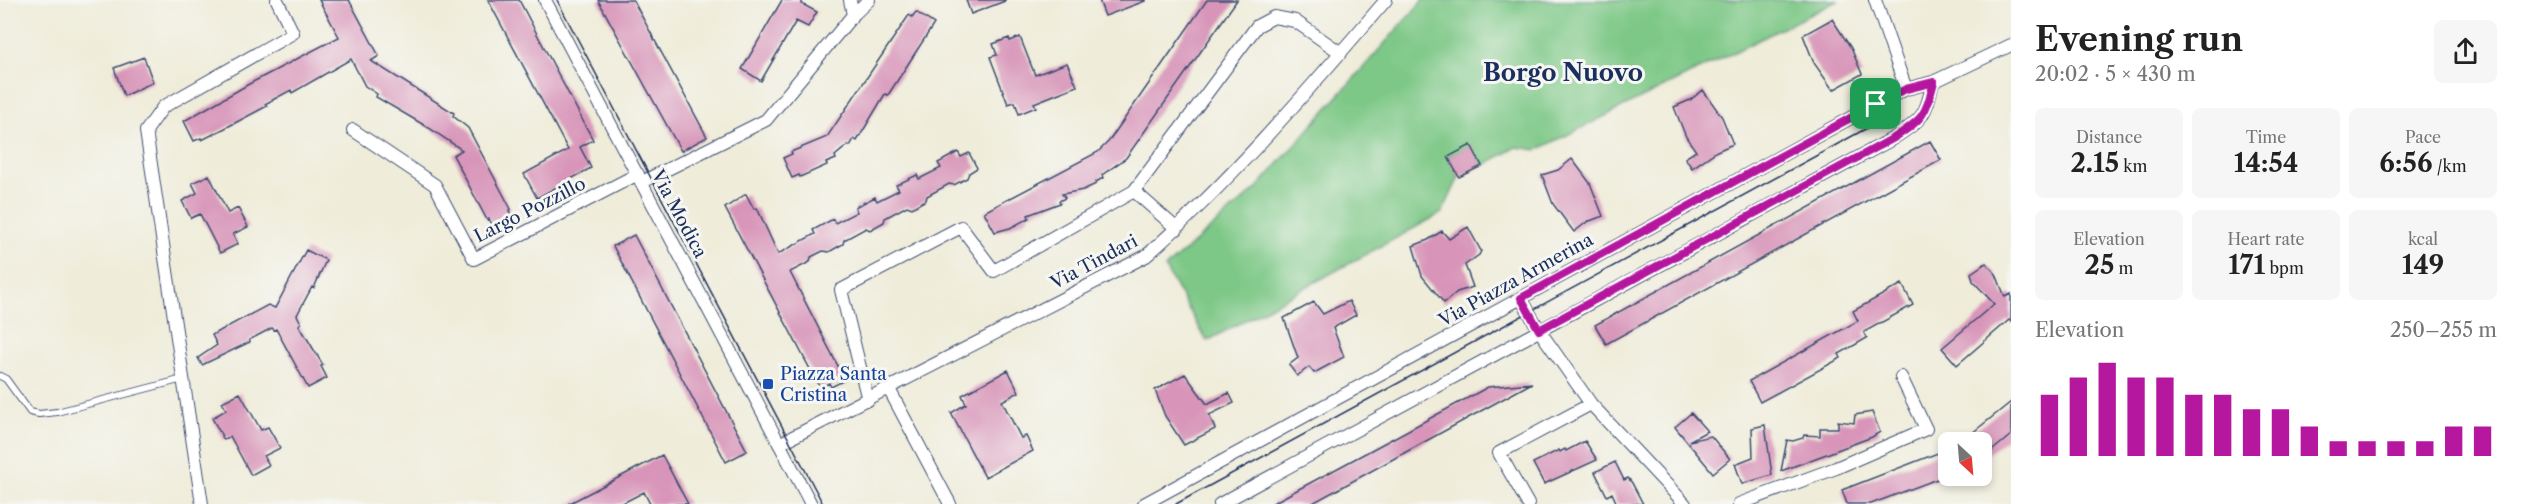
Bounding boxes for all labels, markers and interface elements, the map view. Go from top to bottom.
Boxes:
text: Evening run [2035,19,2243,60]
button: share [2434,20,2497,83]
district label: Borgo Nuovo [1483,58,1643,87]
text: 20:02 · 5 × 430 m [2035,62,2196,86]
pin [1850,78,1901,129]
icon: arrive [1859,87,1892,120]
text: Distance [2076,127,2142,147]
text: Time [2246,127,2286,147]
text: Pace [2405,127,2441,147]
text: 2.15 [2070,147,2119,179]
text: 14:54 [2234,147,2298,179]
text: 6:56 [2379,147,2432,179]
text: km [2119,156,2148,176]
text: /km [2432,156,2467,176]
street label: Via Modica [646,165,712,262]
street label: Largo Pozzillo [471,172,589,248]
street label: Via Piazza Armerina [1434,228,1597,332]
text: Elevation [2073,229,2145,249]
text: Heart rate [2227,229,2305,249]
text: kcal [2408,229,2438,249]
street label: Via Tindari [1046,230,1142,295]
text: 25 [2085,249,2114,281]
text: 171 [2228,249,2265,281]
text: 149 [2402,249,2444,281]
text: m [2114,258,2133,278]
text: bpm [2265,258,2304,278]
text: Elevation [2035,318,2124,342]
text: 250–255 m [2390,318,2497,342]
place label: Piazza Santa Cristina [780,363,887,406]
marker: Piazza Santa Cristina [761,377,775,391]
north arrow [1938,432,1992,486]
map controls [1938,432,1992,486]

